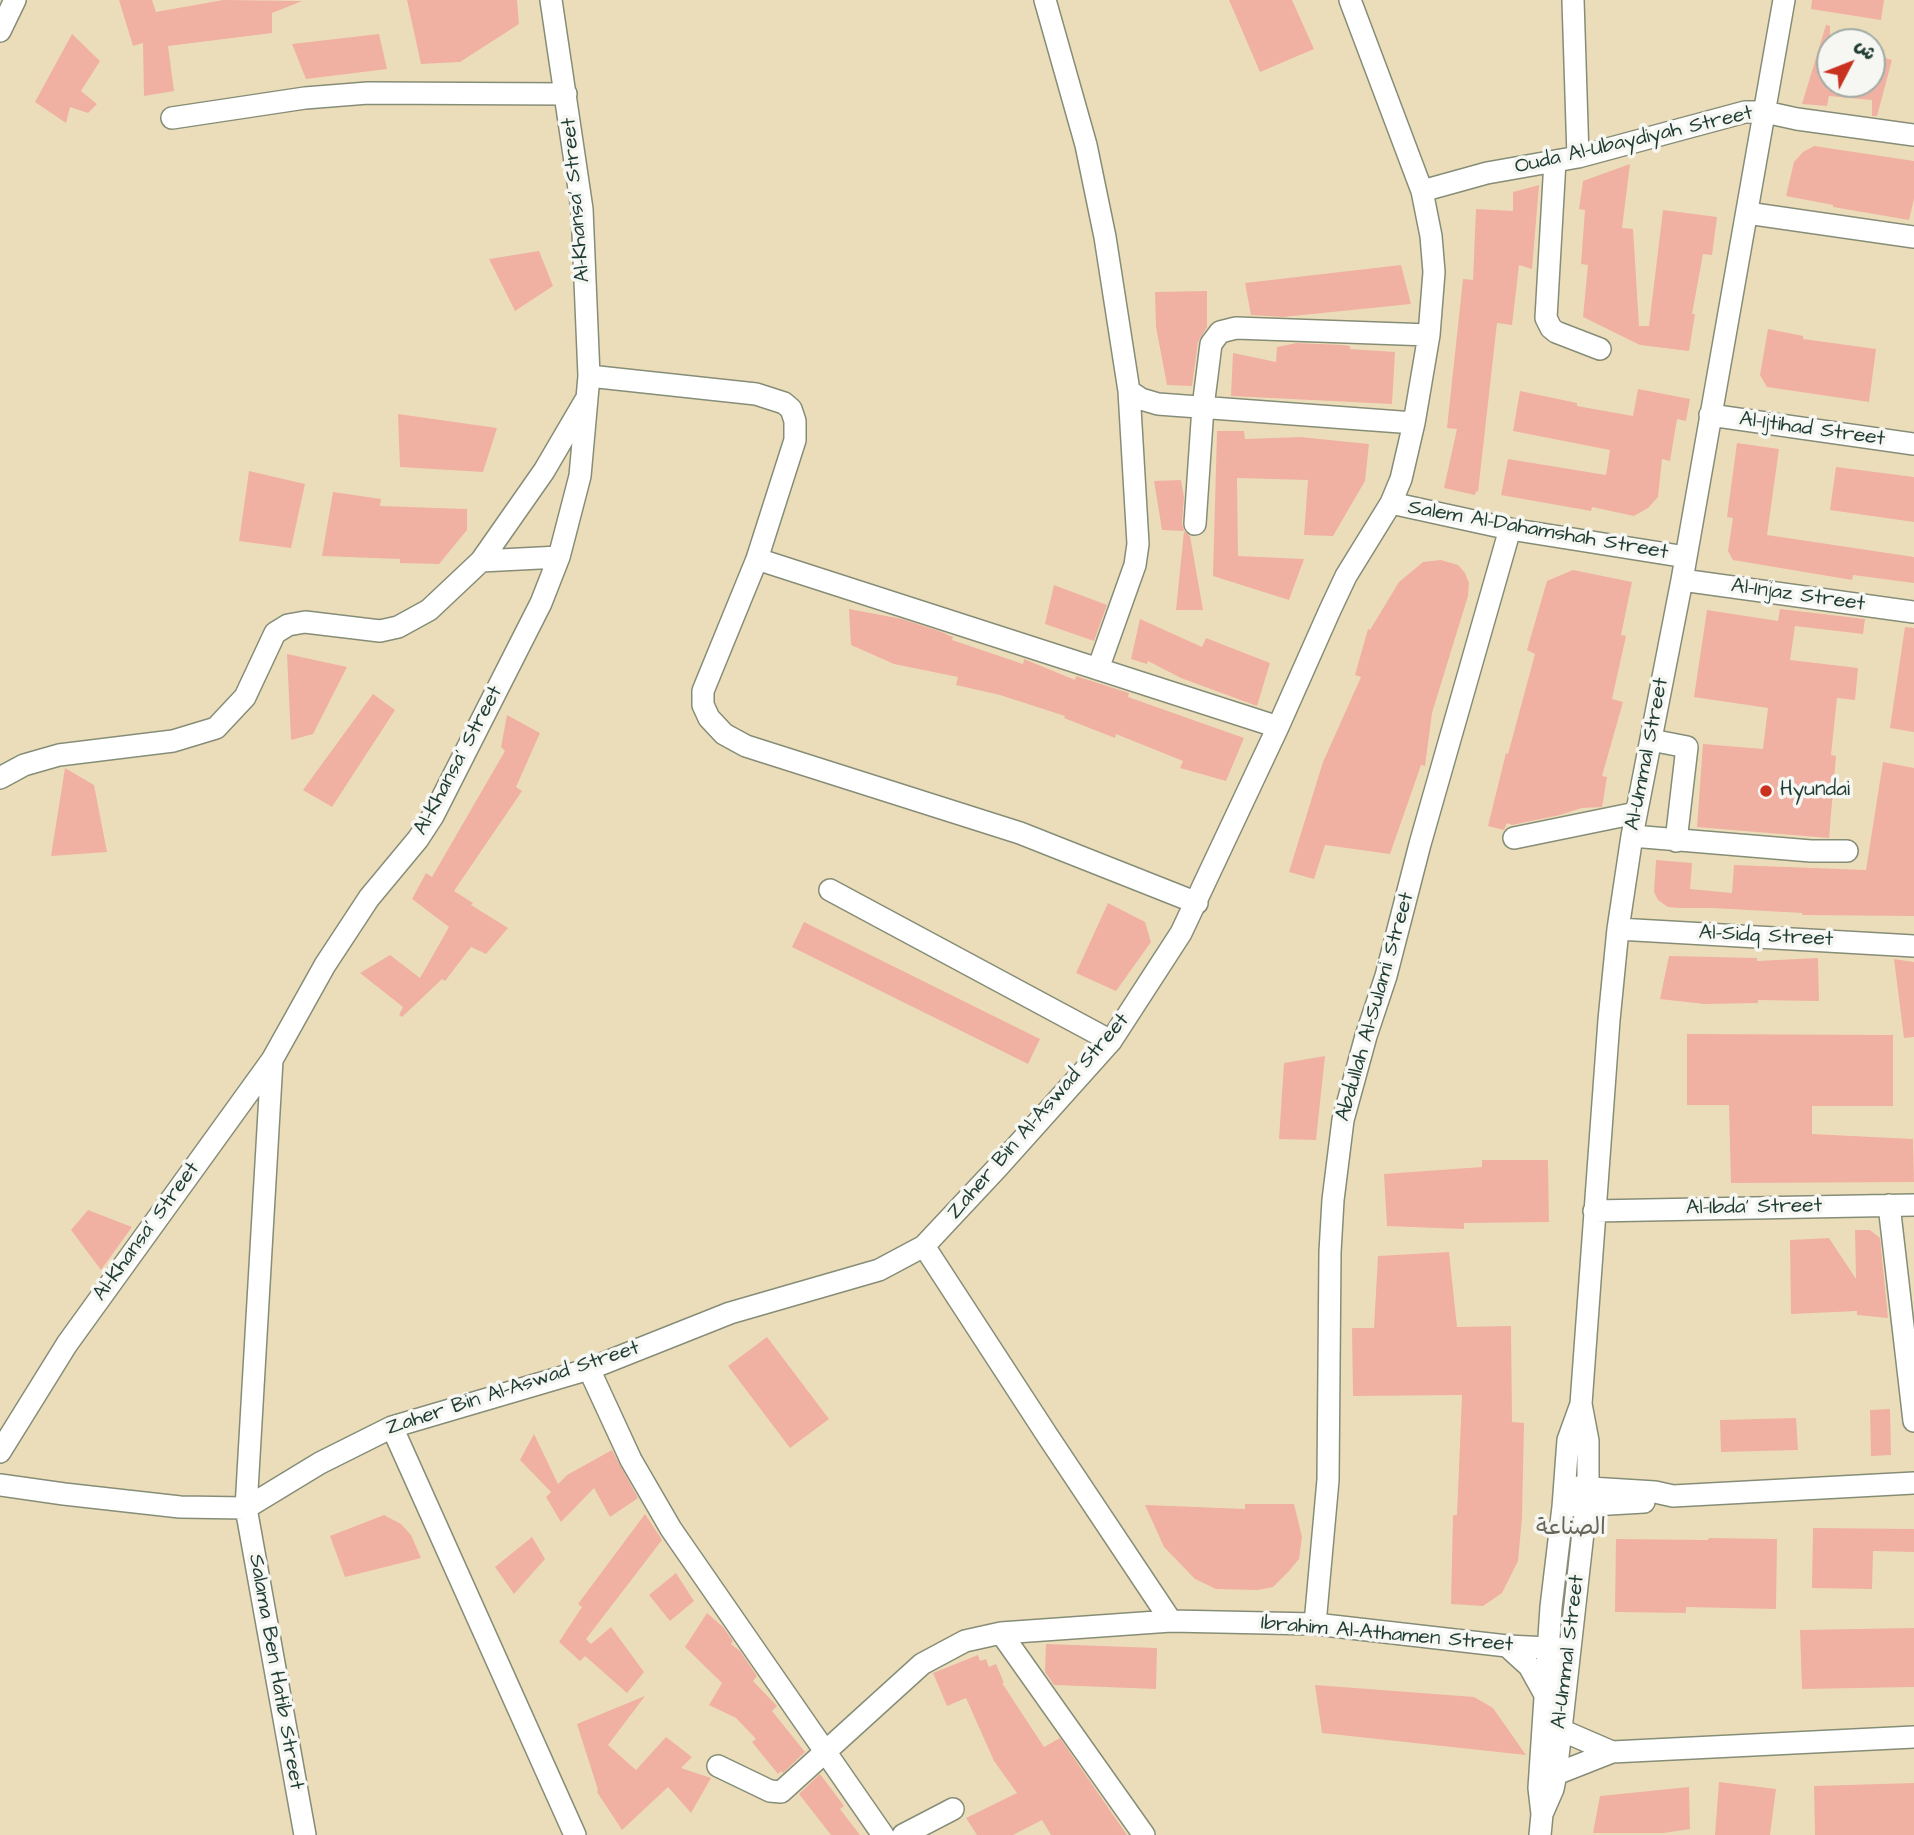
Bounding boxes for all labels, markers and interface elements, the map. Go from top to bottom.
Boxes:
north arrow [1816,28,1886,98]
text: ش [1848,33,1883,67]
street label: Ouda Al-Ubaydiyah Street [1513,101,1755,181]
street label: Al-Khansa' Street [557,117,597,283]
street label: Al-Ijtihad Street [1738,407,1886,453]
street label: Salem Al-Dahamshah Street [1406,496,1670,566]
street label: Al-Injaz Street [1729,574,1867,618]
street label: Al-Ummal Street [1621,676,1675,832]
street label: Al-Khansa' Street [409,682,509,840]
place label: Hyundai [1780,778,1850,804]
marker: Hyundai [1758,783,1774,799]
street label: Abdullah Al-Sulami Street [1331,890,1421,1124]
street label: Al-Sidq Street [1698,921,1834,953]
street label: Zaher Bin Al-Aswad Street [943,1009,1135,1225]
street label: Al-Khansa' Street [88,1158,206,1306]
street label: Al-Ibda' Street [1686,1194,1822,1222]
street label: Zaher Bin Al-Aswad Street [383,1336,643,1442]
district label: الصناعة [1536,1515,1606,1543]
street label: Salama Ben Hatib Street [242,1552,308,1792]
street label: Al-Ummal Street [1547,1574,1591,1730]
street label: Ibrahim Al-Athamen Street [1260,1611,1514,1659]

